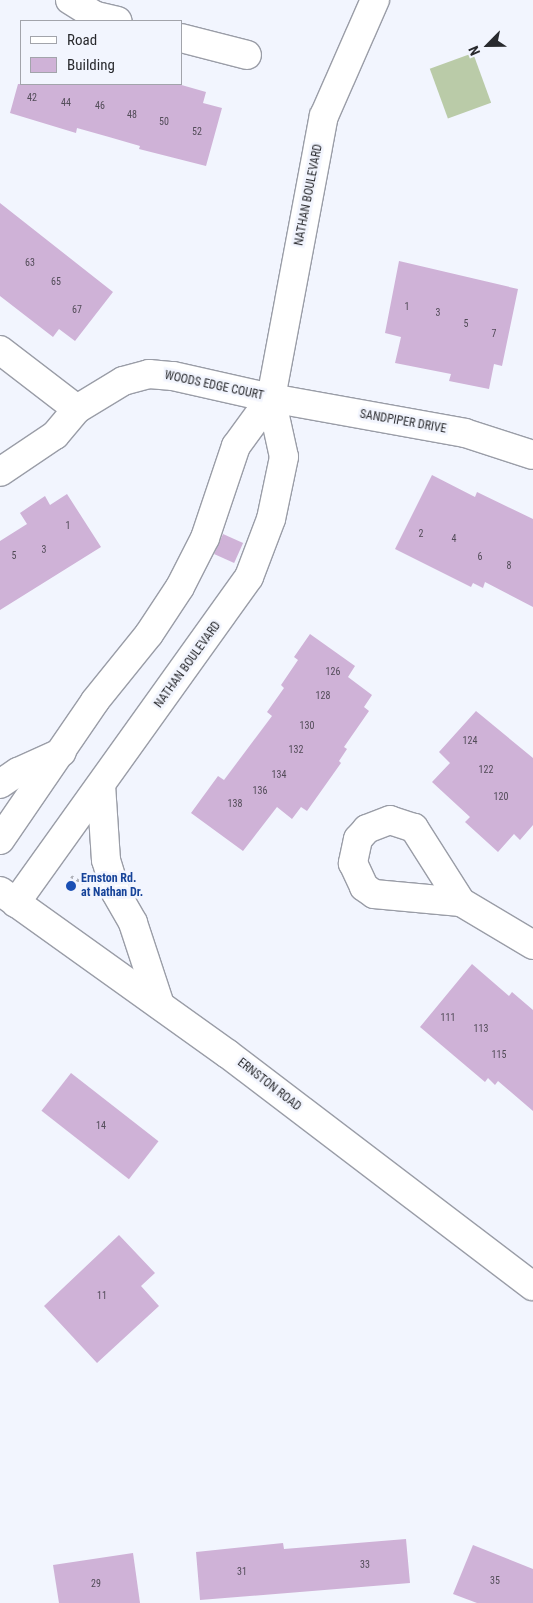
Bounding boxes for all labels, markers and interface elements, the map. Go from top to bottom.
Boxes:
legend [20,20,182,85]
north arrow [463,20,513,70]
text: Road [67,31,97,49]
text: N [465,44,483,58]
text: Building [67,56,115,74]
house number: 42 [27,92,37,104]
house number: 44 [61,97,71,109]
house number: 46 [95,100,105,112]
house number: 48 [127,109,137,121]
house number: 50 [159,116,169,128]
house number: 52 [192,126,202,138]
street label: NATHAN BOULEVARD [292,143,326,247]
house number: 63 [25,257,35,269]
house number: 65 [51,276,61,288]
house number: 1 [405,301,409,313]
house number: 67 [72,304,82,316]
house number: 3 [436,307,440,319]
house number: 5 [464,318,468,330]
house number: 7 [492,328,496,340]
street label: WOODS EDGE COURT [163,368,265,404]
street label: SANDPIPER DRIVE [359,407,447,437]
house number: 1 [66,520,70,532]
house number: 2 [419,528,423,540]
house number: 4 [452,533,456,545]
house number: 3 [42,544,46,556]
house number: 5 [12,550,16,562]
house number: 6 [478,551,482,563]
house number: 8 [507,560,511,572]
street label: NATHAN BOULEVARD [152,619,224,711]
house number: 126 [326,666,340,678]
house number: 128 [316,690,330,702]
house number: 130 [300,720,314,732]
house number: 124 [463,735,477,747]
house number: 132 [289,744,303,756]
house number: 122 [479,764,493,776]
house number: 134 [272,769,286,781]
house number: 136 [253,785,267,797]
house number: 120 [494,791,508,803]
house number: 138 [228,798,242,810]
place label: Ernston Rd. at Nathan Dr. [81,872,143,900]
marker: Ernston Rd. at Nathan Dr. [65,880,77,892]
house number: 111 [441,1012,455,1024]
house number: 113 [474,1023,488,1035]
house number: 115 [492,1049,506,1061]
street label: ERNSTON ROAD [234,1056,304,1114]
house number: 14 [96,1120,106,1132]
house number: 11 [97,1290,107,1302]
house number: 33 [360,1559,370,1571]
house number: 31 [237,1566,247,1578]
house number: 35 [490,1575,500,1587]
house number: 29 [91,1578,101,1590]

